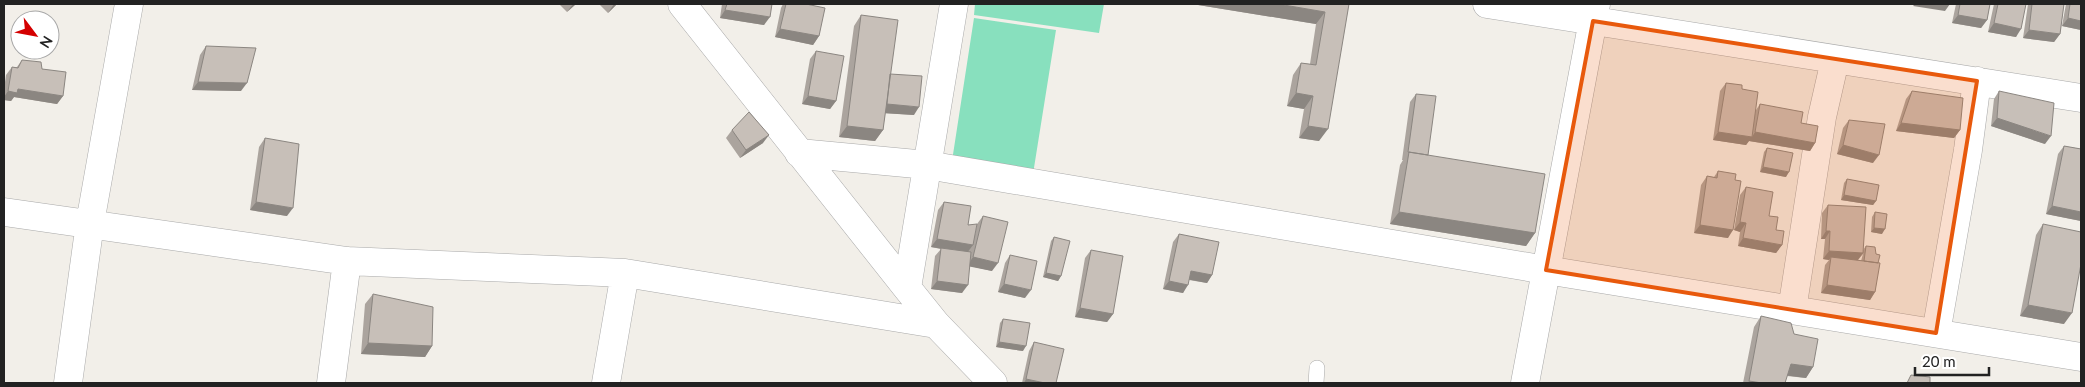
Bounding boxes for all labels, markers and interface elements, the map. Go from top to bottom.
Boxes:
north arrow [10,10,60,60]
text: N [36,33,57,51]
scale bar [1915,344,1989,376]
text: 20 m [1922,352,1956,370]

